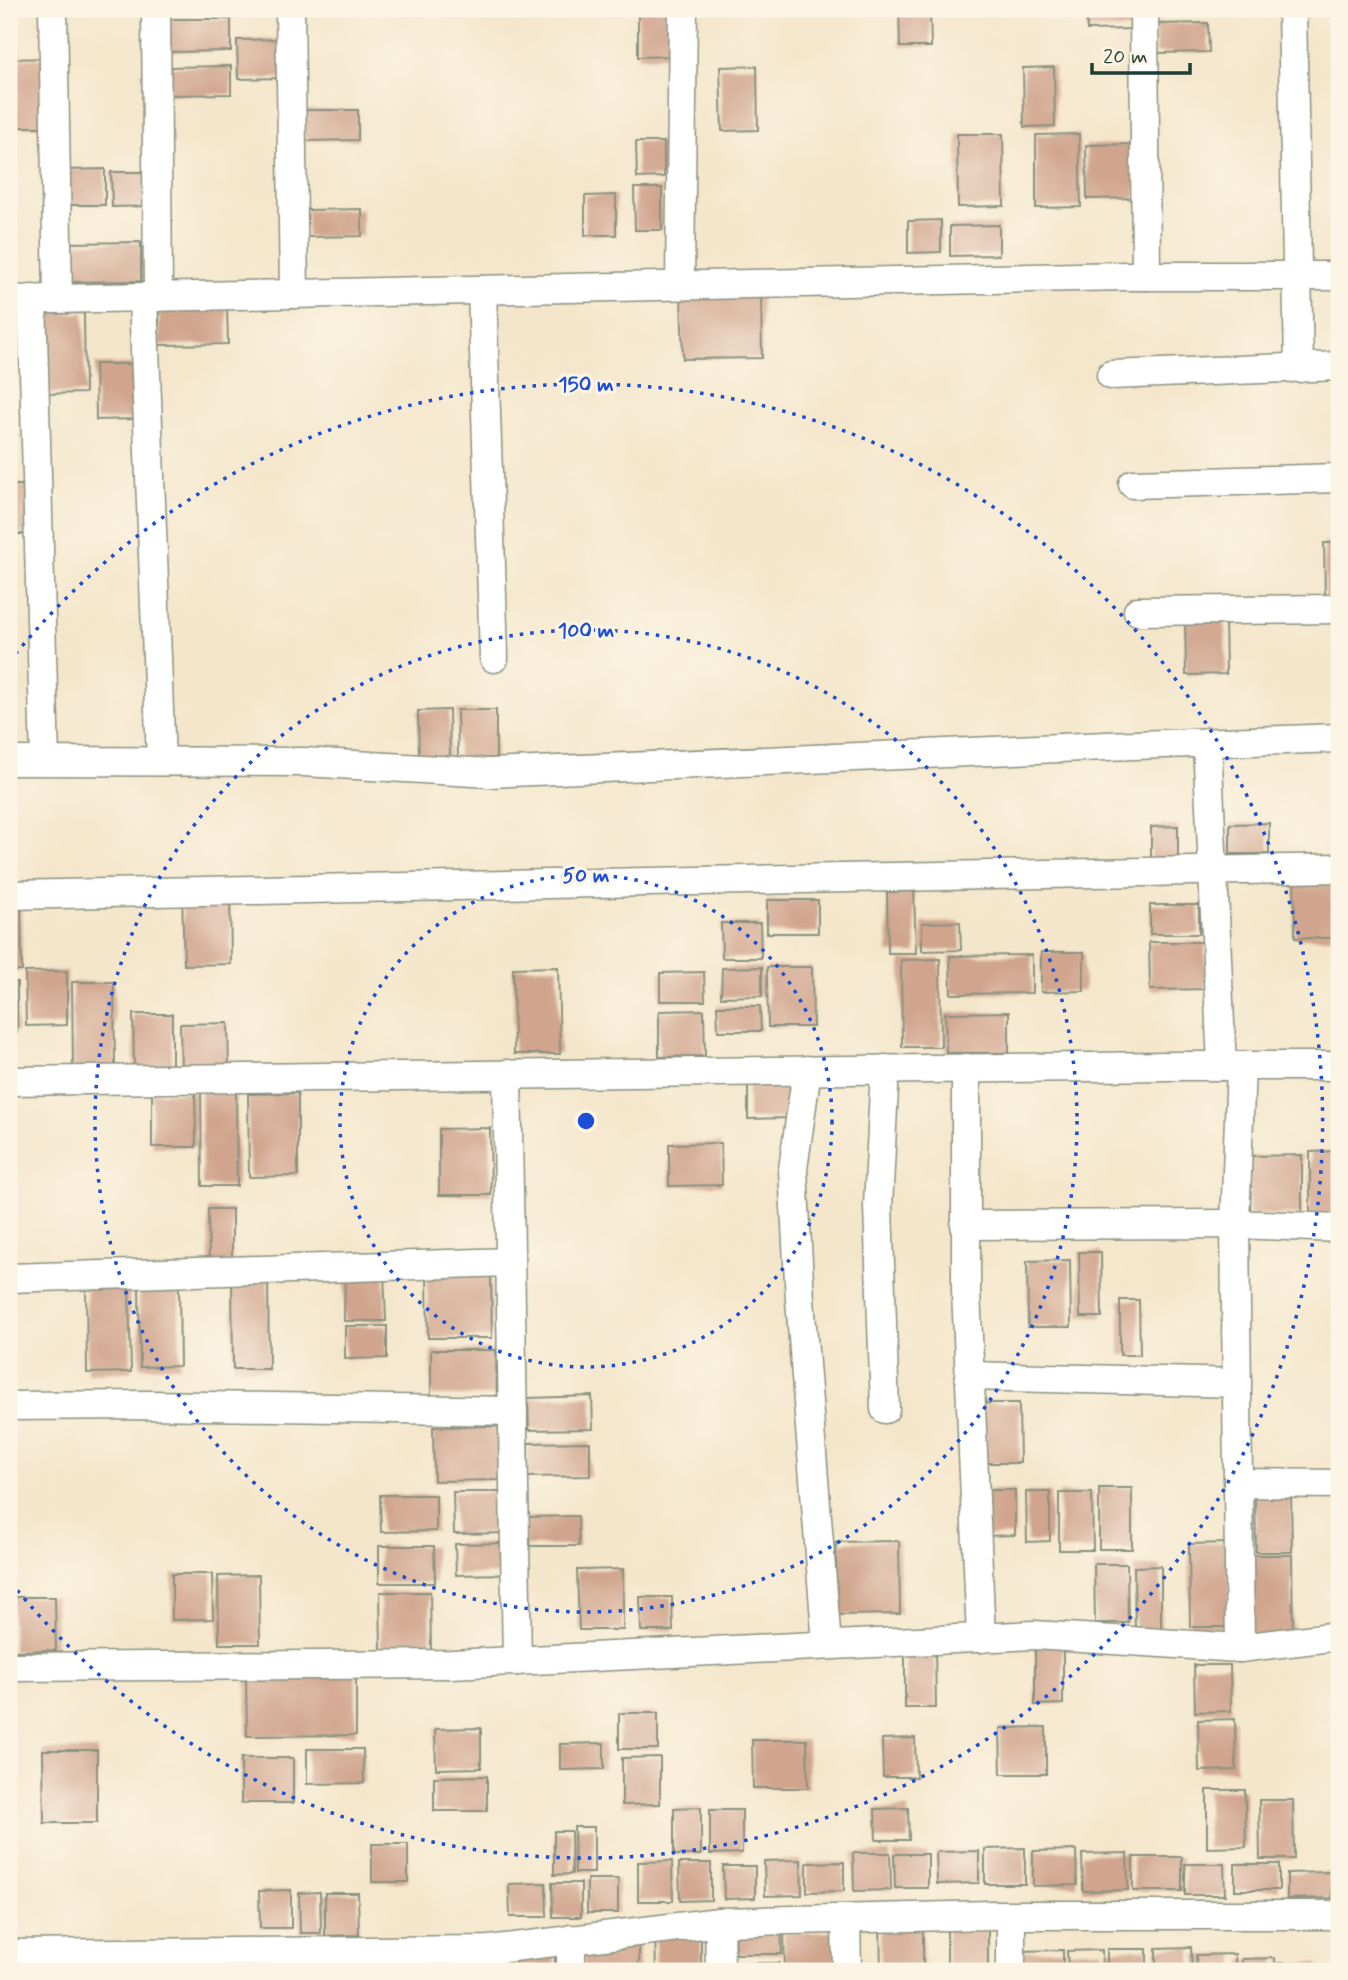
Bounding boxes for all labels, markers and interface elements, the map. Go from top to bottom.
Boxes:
scale bar [1092,32,1190,76]
text: 20 m [1103,43,1148,71]
text: 150 m [558,371,614,399]
text: 100 m [558,617,614,645]
text: 50 m [563,862,610,890]
centre of rings [574,1109,598,1133]

